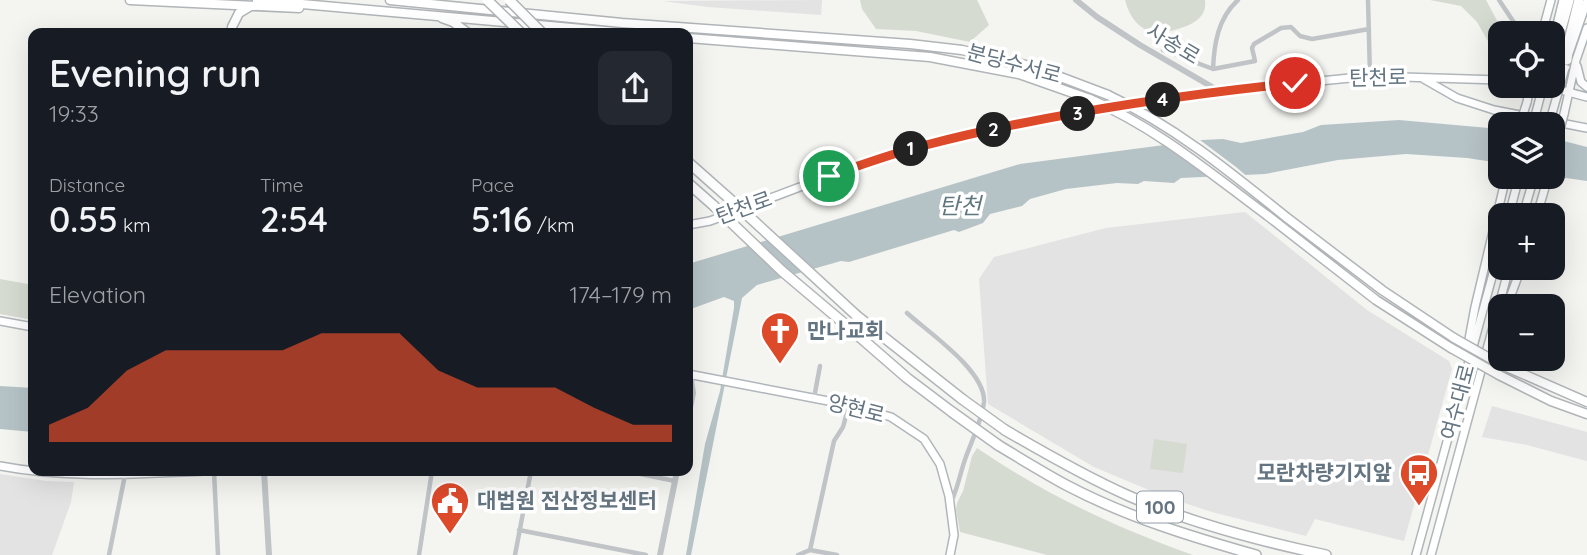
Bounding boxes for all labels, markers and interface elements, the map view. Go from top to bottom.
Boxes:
street label: 사송로 [1142,17,1205,69]
map controls [1488,21,1565,371]
button: locate [1488,21,1565,98]
street label: 분당수서로 [964,38,1064,88]
text: Evening run [49,49,262,97]
button: share [598,51,672,125]
pin [1265,53,1325,113]
street label: 탄천로 [1349,63,1407,91]
icon: check [1276,64,1314,102]
pin: 4 [1146,82,1180,118]
text: 4 [1157,87,1168,111]
pin: 3 [1060,96,1096,132]
text: 19:33 [49,99,99,128]
text: 3 [1072,101,1083,125]
button: layers [1488,112,1565,189]
pin: 2 [976,113,1012,148]
text: 2 [988,117,999,141]
pin: 1 [894,132,928,166]
text: 1 [907,136,914,160]
pin [799,146,859,206]
icon: arrive [810,157,848,195]
text: Distance [49,173,125,197]
text: Time [260,173,304,197]
text: Pace [471,173,514,197]
street label: 탄천로 [712,185,775,229]
water label: 탄천 [939,191,984,220]
text: 0.55 [49,197,118,241]
text: 2:54 [260,197,328,241]
text: 5:16 [471,197,532,241]
button: + [1488,203,1565,280]
text: km [118,213,151,237]
text: /km [532,213,575,237]
text: Elevation [49,280,146,309]
text: 174–179 m [569,280,672,309]
button: − [1488,294,1565,371]
church icon: 만나교회 [759,310,801,365]
place label: 만나교회 [807,317,884,343]
street label: 여수대로 [1434,361,1480,442]
street label: 양현로 [825,388,888,428]
bus stop icon: 모란차량기지앞 [1398,452,1440,507]
place label: 모란차량기지앞 [1257,459,1392,485]
public building icon: 대법원 전산정보센터 [429,480,471,535]
place label: 대법원 전산정보센터 [477,487,657,513]
road number: 100 [1137,492,1183,522]

